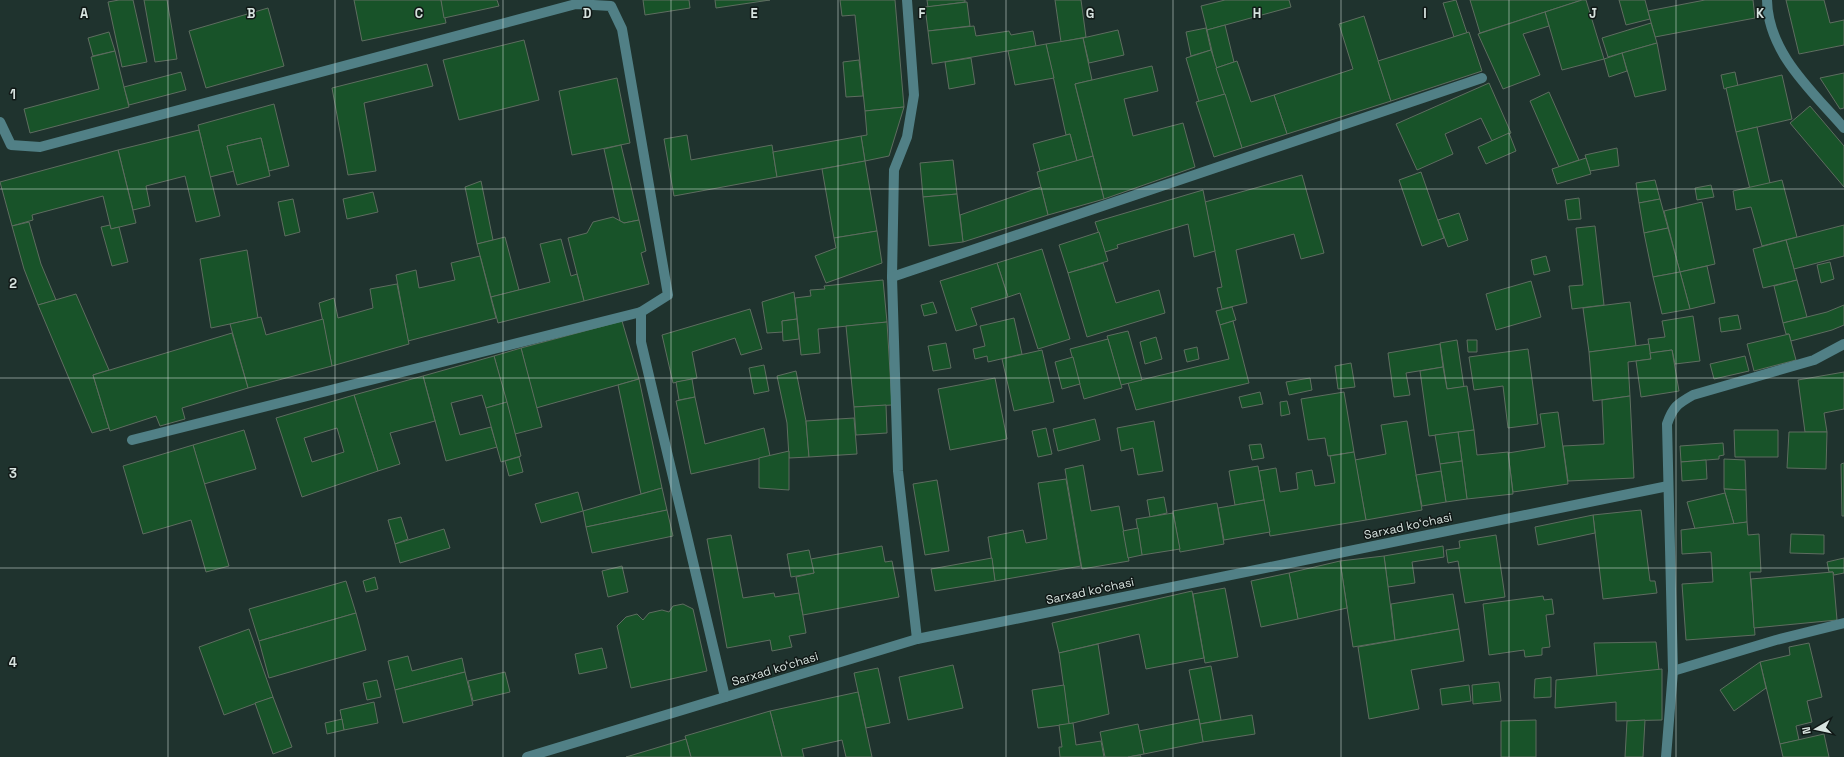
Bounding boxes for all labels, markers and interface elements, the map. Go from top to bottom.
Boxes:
text: A [80,5,89,22]
text: B [247,5,256,22]
text: C [415,5,423,22]
text: D [583,5,592,22]
text: E [750,5,758,22]
text: F [919,5,926,22]
text: G [1086,5,1094,22]
text: H [1253,5,1261,22]
text: I [1423,5,1427,22]
text: J [1589,5,1597,22]
text: K [1756,5,1765,22]
text: 1 [10,86,16,103]
text: 2 [9,275,17,292]
text: 3 [9,465,17,482]
street label: Sarxad koʻchasi [1362,509,1454,543]
street label: Sarxad koʻchasi [1044,574,1136,608]
street label: Sarxad koʻchasi [730,648,820,690]
text: 4 [9,654,17,671]
north arrow [1796,709,1836,749]
text: N [1799,726,1814,735]

